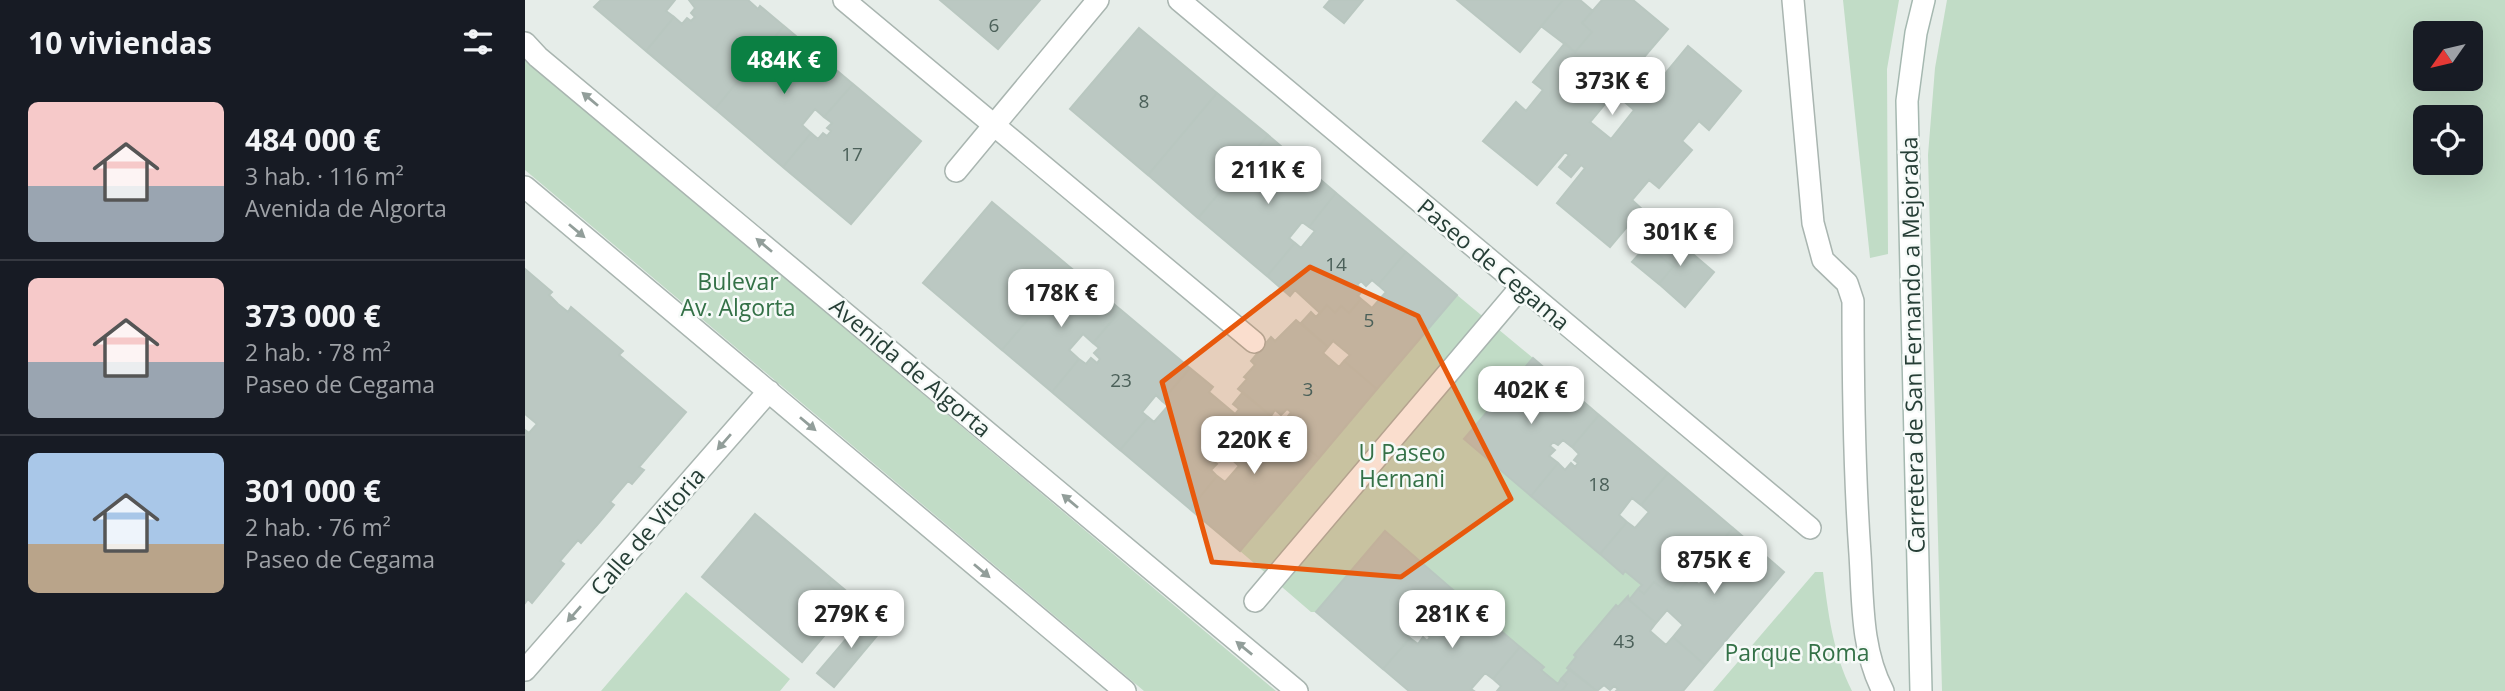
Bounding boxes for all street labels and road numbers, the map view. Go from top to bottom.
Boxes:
street label: Carretera de San Fernando a Mejorada [1892,136,1932,554]
street label: Paseo de Cegama [1411,191,1577,337]
street label: Avenida de Algorta [823,290,999,444]
street label: Calle de Vitoria [582,460,712,602]

